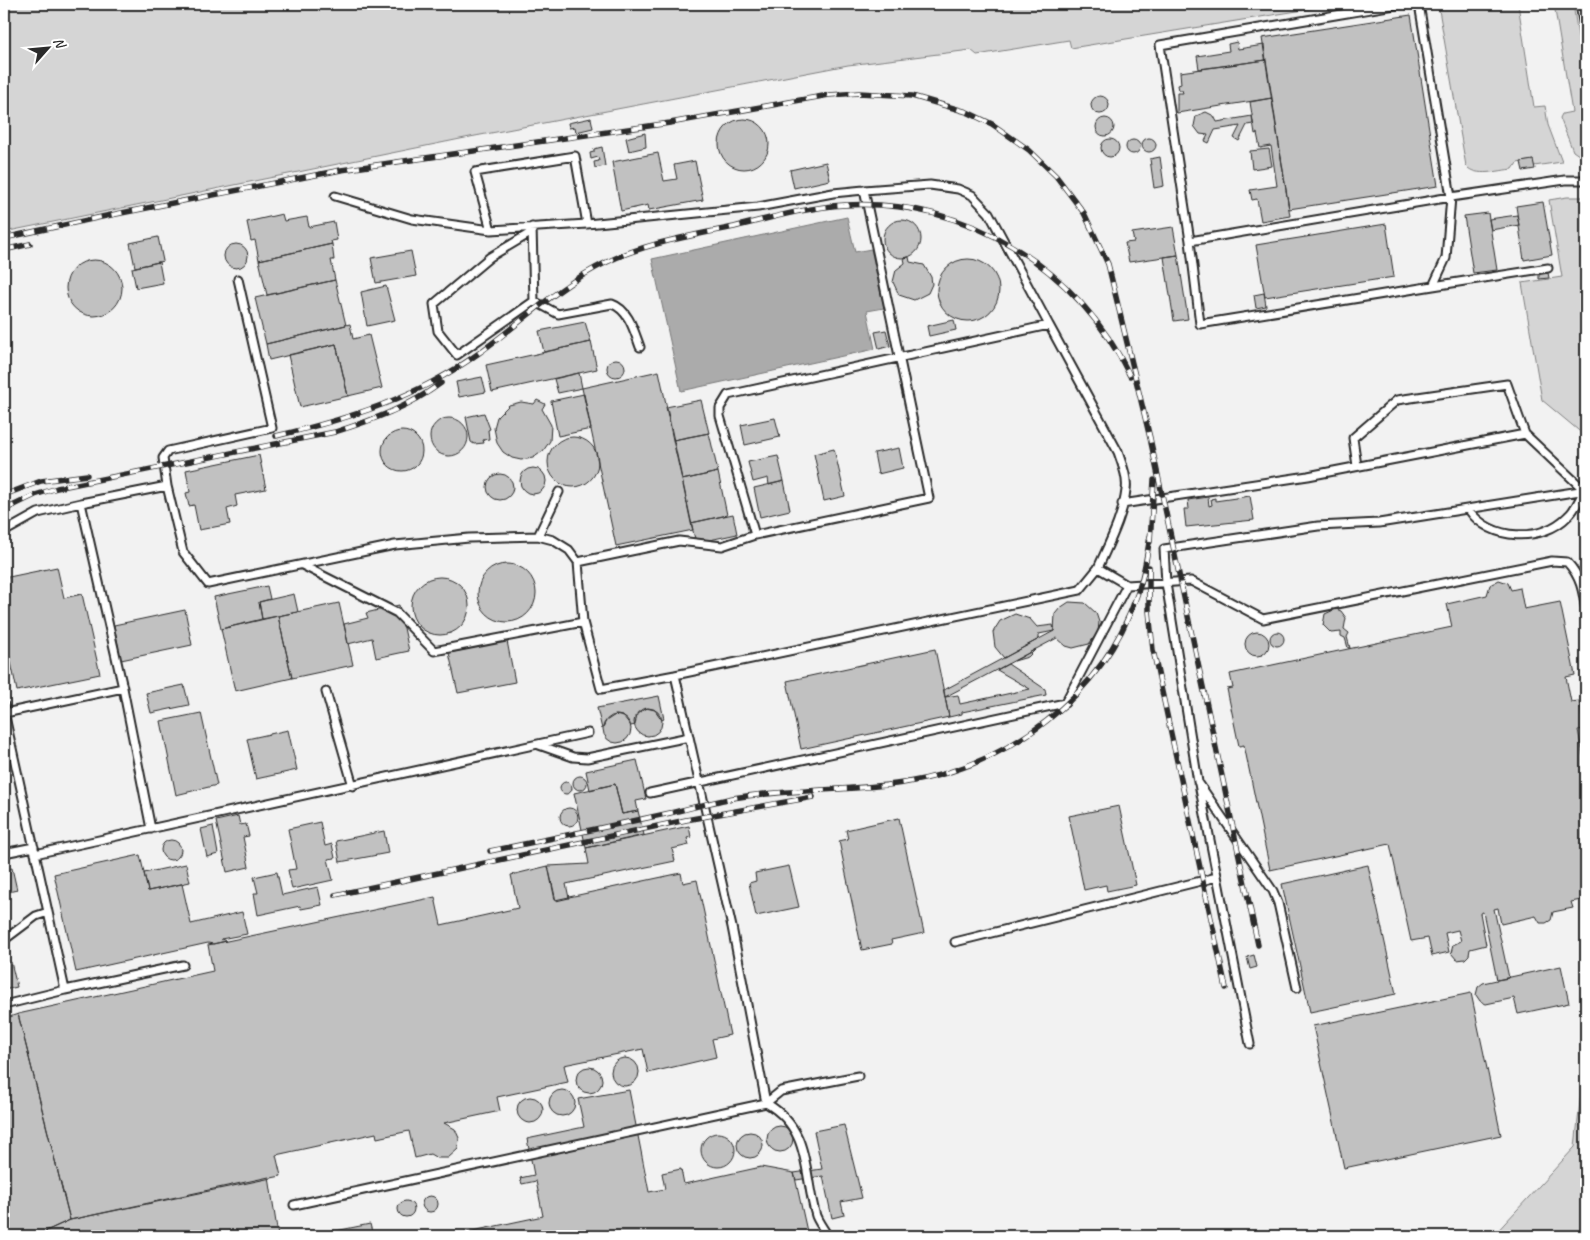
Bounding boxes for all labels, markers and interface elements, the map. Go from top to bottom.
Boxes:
north arrow [22,22,72,72]
text: N [50,35,70,52]

